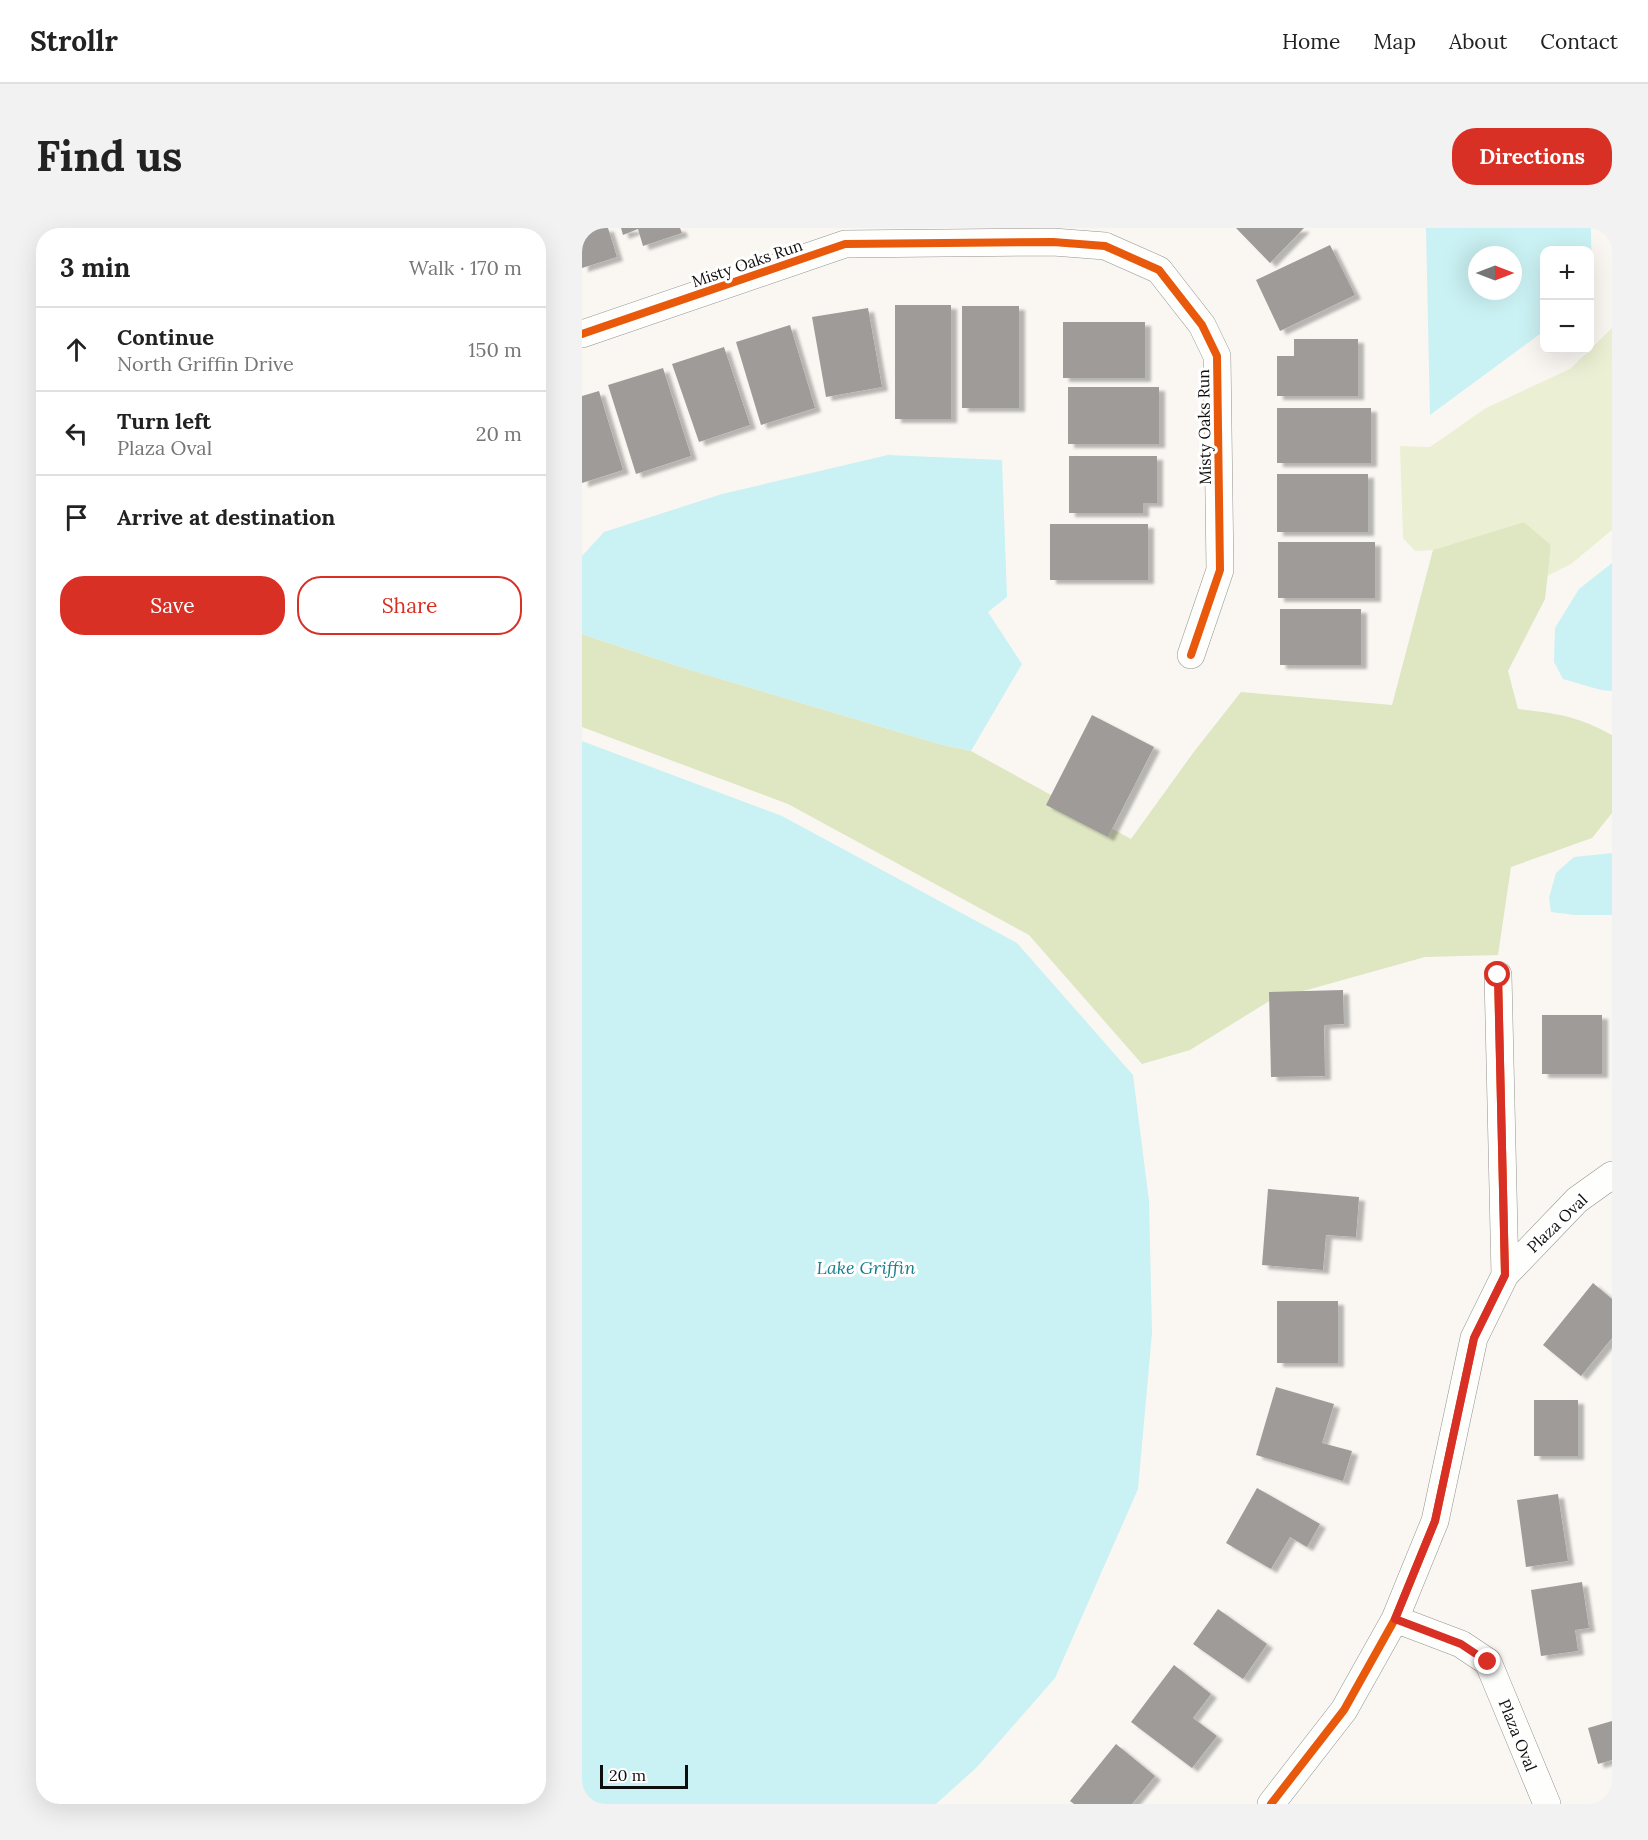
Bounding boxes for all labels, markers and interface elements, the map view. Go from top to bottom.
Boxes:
text: Strollr [30,23,118,59]
text: Home [1282,28,1340,55]
text: Map [1373,28,1416,55]
text: About [1449,28,1507,55]
text: Contact [1540,28,1618,55]
button: Directions [1452,128,1612,185]
text: Find us [36,129,182,183]
street label: Misty Oaks Run [689,235,805,291]
north arrow [1468,246,1522,300]
map controls [1540,246,1594,354]
button: + [1540,246,1594,300]
text: 3 min [60,251,130,284]
text: Walk · 170 m [409,255,522,280]
button: − [1540,300,1594,354]
text: Continue [117,323,214,351]
icon: ahead [60,333,93,366]
text: 150 m [468,337,522,362]
text: North Griffin Drive [117,351,294,376]
street label: Misty Oaks Run [1193,369,1215,485]
text: Turn left [117,407,211,435]
icon: left [60,417,93,450]
text: 20 m [476,421,522,446]
text: Plaza Oval [117,435,212,460]
icon: arrive [60,501,93,534]
text: Arrive at destination [117,503,335,531]
button: Save [60,576,285,635]
button: Share [297,576,522,635]
route start [1484,961,1510,987]
street label: Plaza Oval [1523,1189,1591,1257]
water label: Lake Griffin [817,1256,915,1279]
route end [1474,1648,1500,1674]
street label: Plaza Oval [1494,1696,1542,1774]
scale bar [600,1762,688,1790]
text: 20 m [609,1765,646,1785]

